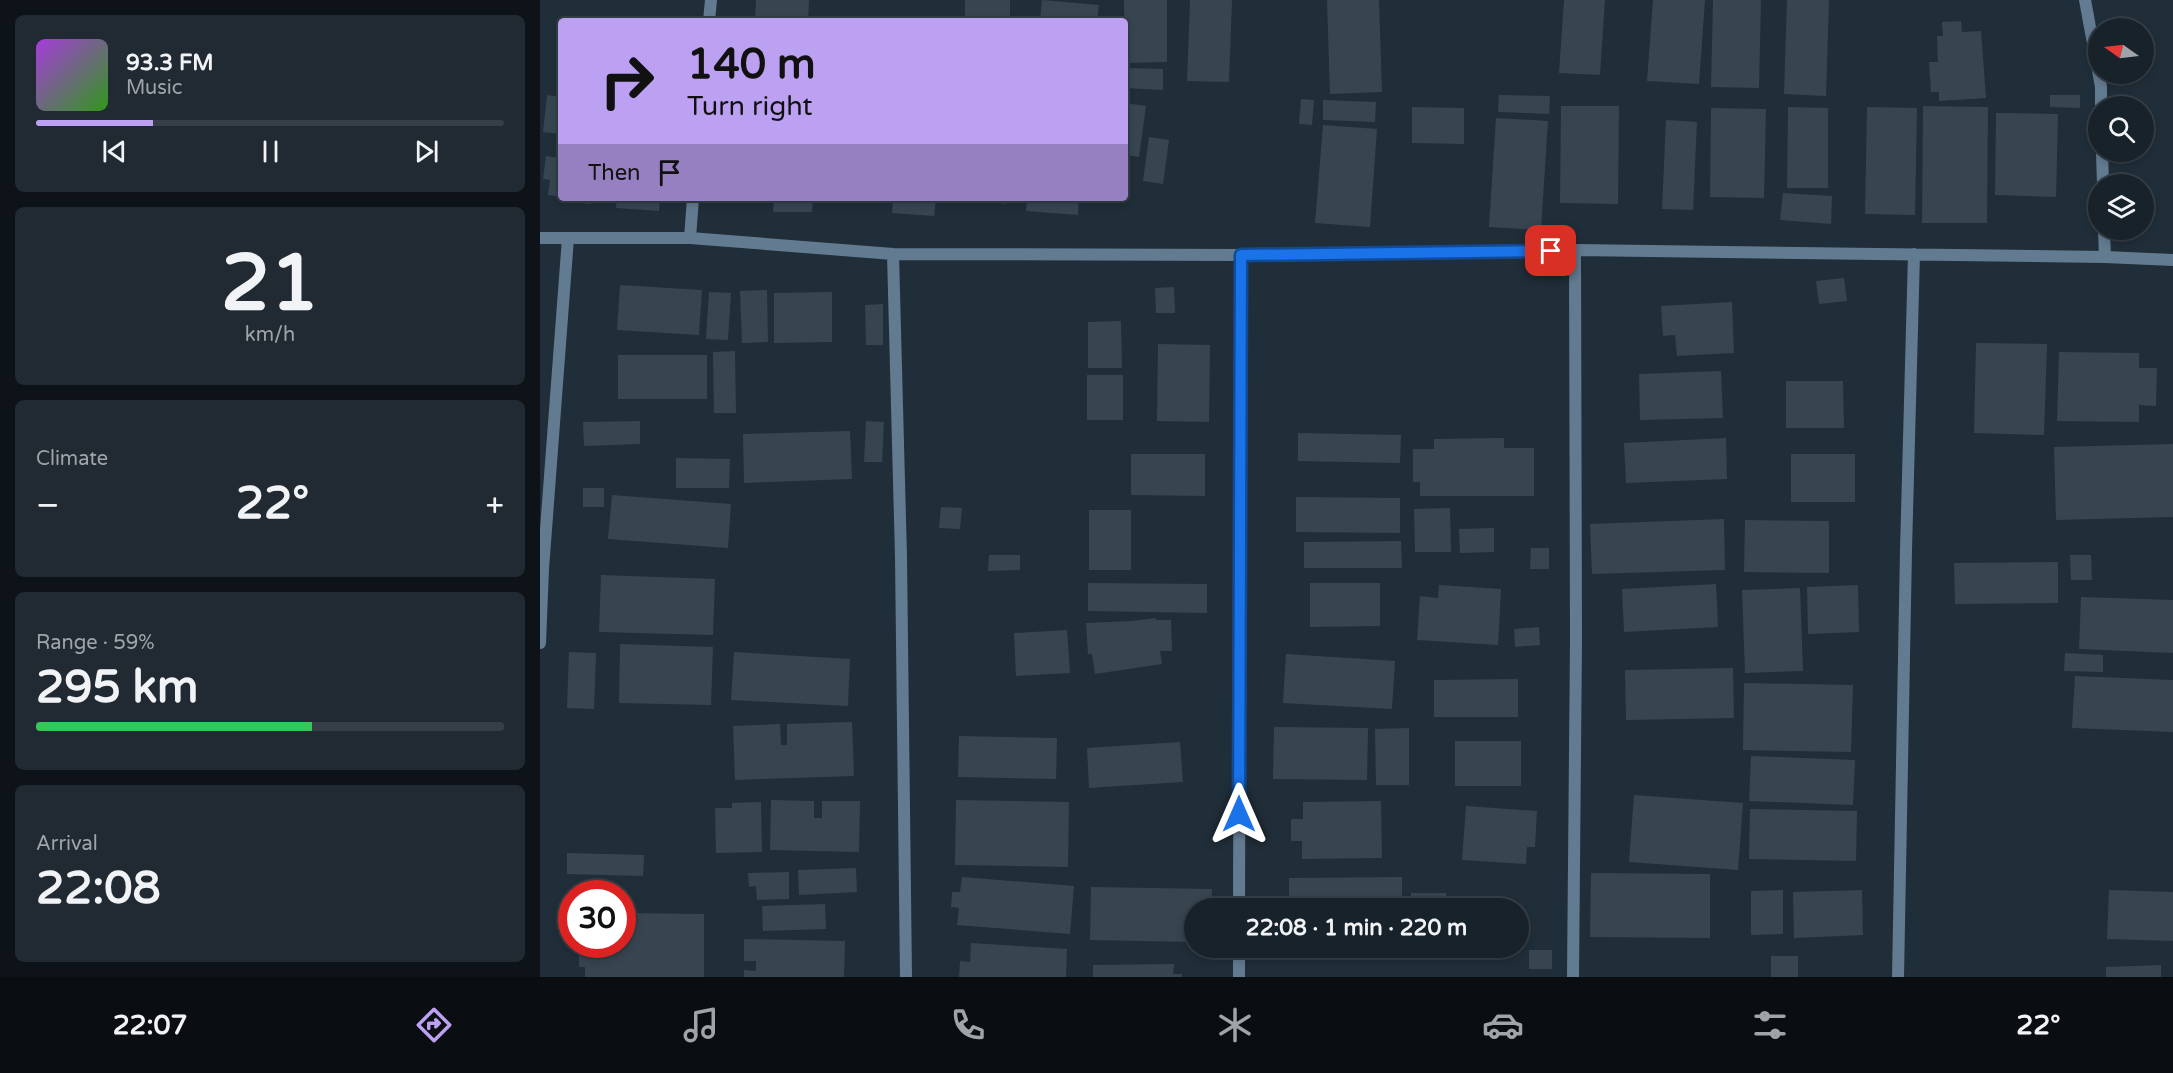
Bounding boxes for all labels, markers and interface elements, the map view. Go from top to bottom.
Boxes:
north arrow [2088,18,2154,84]
map controls [2088,18,2154,240]
text: 140 m [687,39,816,90]
icon: right [588,42,666,120]
text: 93.3 FM [126,50,214,76]
text: Music [126,76,182,100]
text: Turn right [687,90,813,123]
button: search [2088,96,2154,162]
icon: previous [98,135,131,168]
icon: pause [254,135,287,168]
icon: next [410,135,443,168]
icon: arrive [653,156,686,189]
text: Then [588,160,641,186]
button: layers [2088,174,2154,240]
pin [1525,225,1576,276]
icon: arrive [1534,234,1567,267]
text: 21 [221,237,319,331]
text: km/h [245,323,295,347]
text: Climate [36,447,108,471]
text: 22° [236,477,309,531]
text: − [36,486,60,525]
text: + [485,486,504,525]
text: Range · 59% [36,631,155,655]
text: 295 km [36,661,198,715]
position arrow [1207,782,1271,846]
text: Arrival [36,832,98,856]
text: 22:08 [36,862,161,916]
speed limit sign: 30 [558,880,636,958]
text: 22:08 · 1 min · 220 m [1246,915,1467,941]
icon: directions [413,1004,455,1046]
icon: music [680,1004,722,1046]
icon: phone [947,1004,989,1046]
icon: climate [1214,1004,1256,1046]
icon: car [1482,1004,1524,1046]
icon: filters [1749,1004,1791,1046]
text: 22:07 [113,1009,187,1042]
text: 22° [2016,1009,2060,1042]

